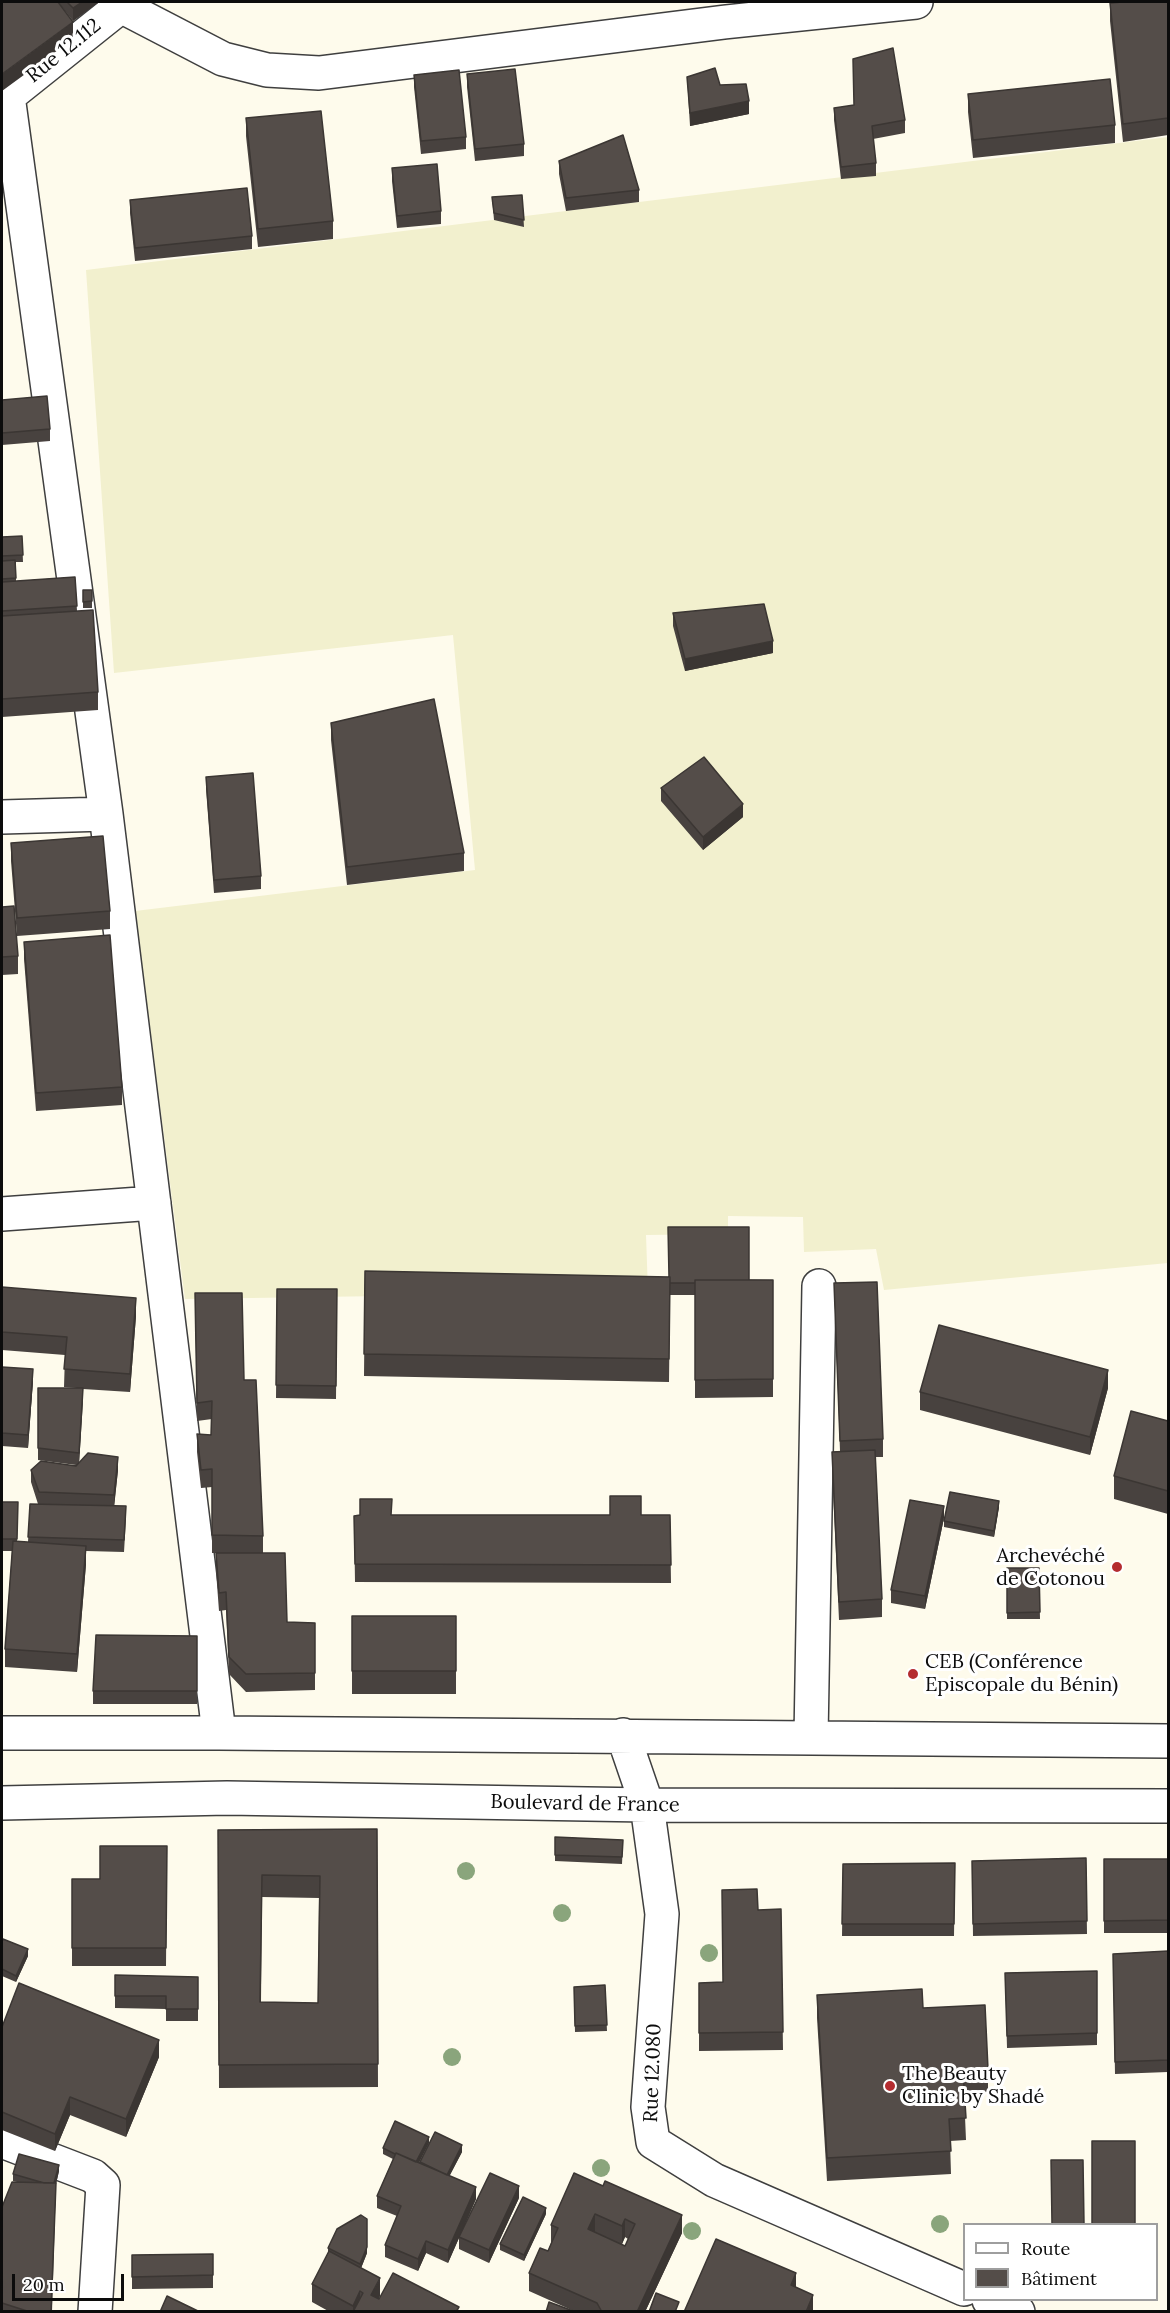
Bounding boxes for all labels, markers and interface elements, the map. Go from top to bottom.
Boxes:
street label: Rue 12.112 [22,14,106,88]
place label: Archevéché de Cotonou [996,1544,1105,1591]
marker: Archevéché de Cotonou [1110,1560,1124,1574]
place label: CEB (Conférence Episcopale du Bénin) [925,1650,1118,1697]
marker: CEB (Conférence Episcopale du Bénin) [906,1667,920,1681]
street label: Boulevard de France [490,1790,680,1818]
street label: Rue 12.080 [639,2023,667,2123]
place label: The Beauty Clinic by Shadé [902,2062,1044,2109]
marker: The Beauty Clinic by Shadé [883,2079,897,2093]
legend [963,2223,1158,2301]
text: Route [1021,2237,1070,2260]
scale bar [15,2262,128,2300]
text: Bâtiment [1021,2267,1097,2290]
text: 20 m [23,2273,65,2296]

